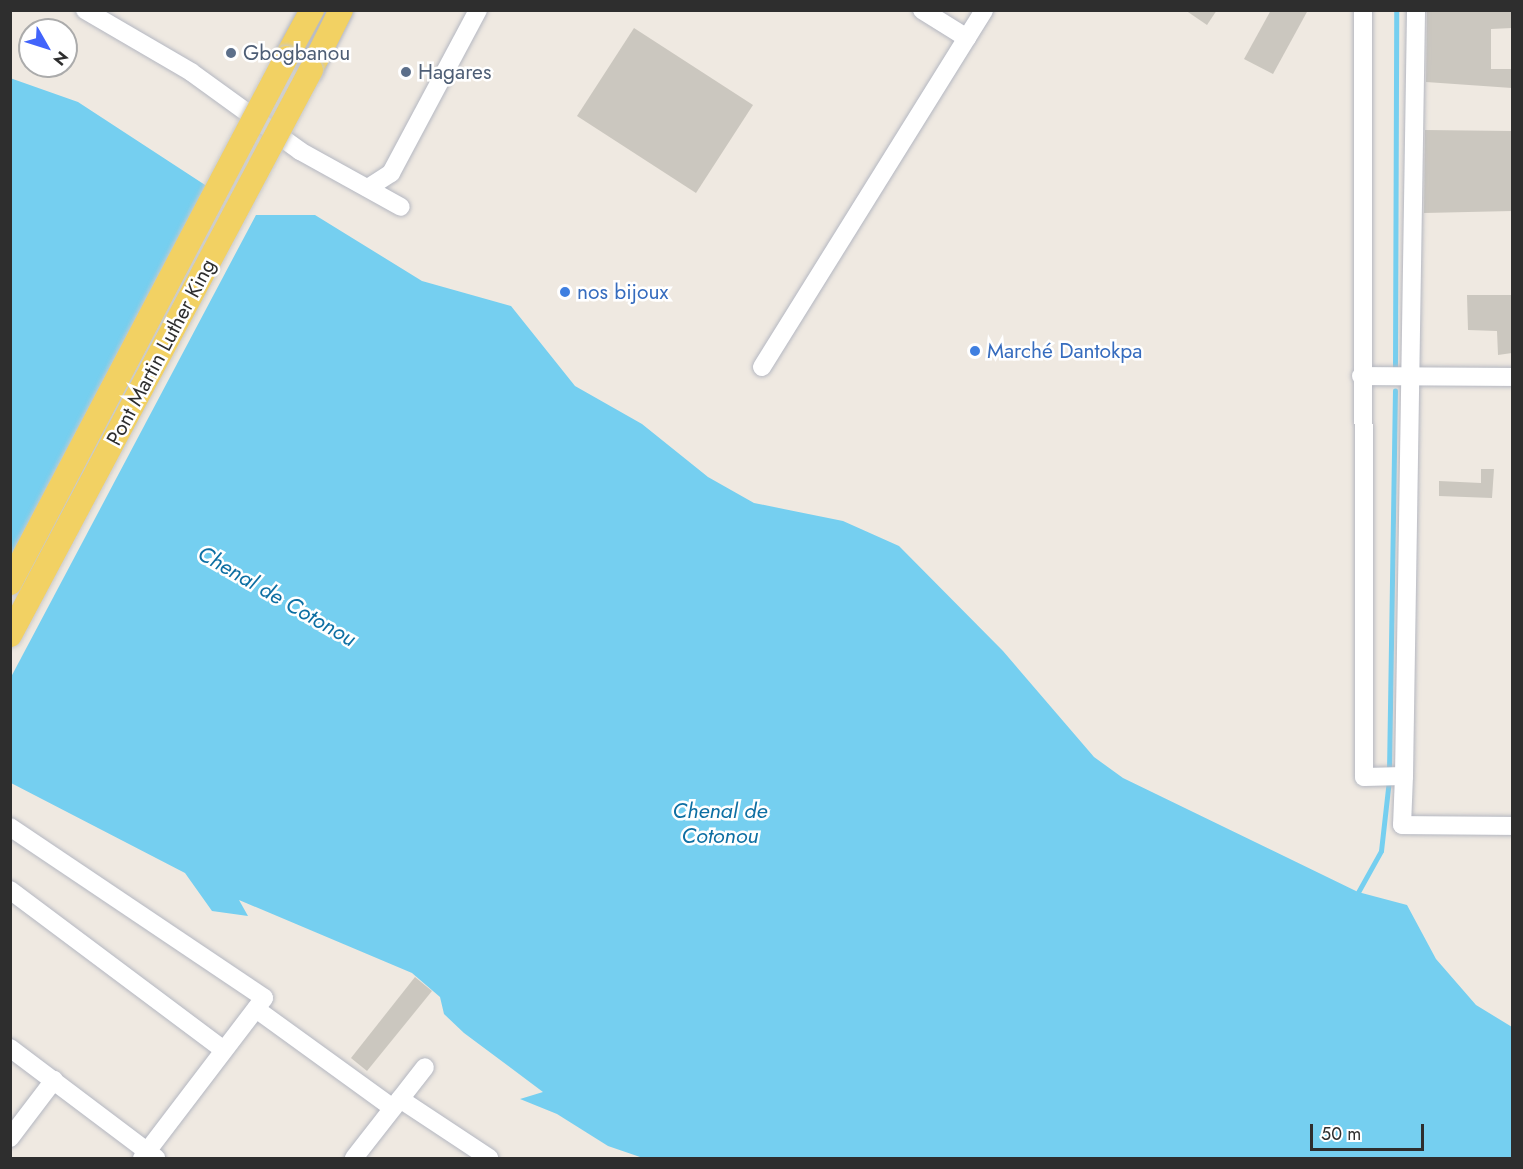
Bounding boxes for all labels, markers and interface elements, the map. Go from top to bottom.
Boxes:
north arrow [18,18,78,78]
place label: Gbogbanou [243,40,350,66]
text: N [48,46,74,71]
marker: Gbogbanou [224,46,238,60]
place label: Hagares [418,59,491,85]
marker: Hagares [399,65,413,79]
street label: Pont Martin Luther King [101,254,221,450]
place label: nos bijoux [577,279,668,305]
marker: nos bijoux [558,285,572,299]
place label: Marché Dantokpa [987,338,1142,364]
marker: Marché Dantokpa [968,344,982,358]
water label: Chenal de Cotonou [193,540,361,652]
water label: Chenal de Cotonou [673,797,767,848]
scale bar [1313,1112,1427,1150]
text: 50 m [1321,1121,1361,1147]

